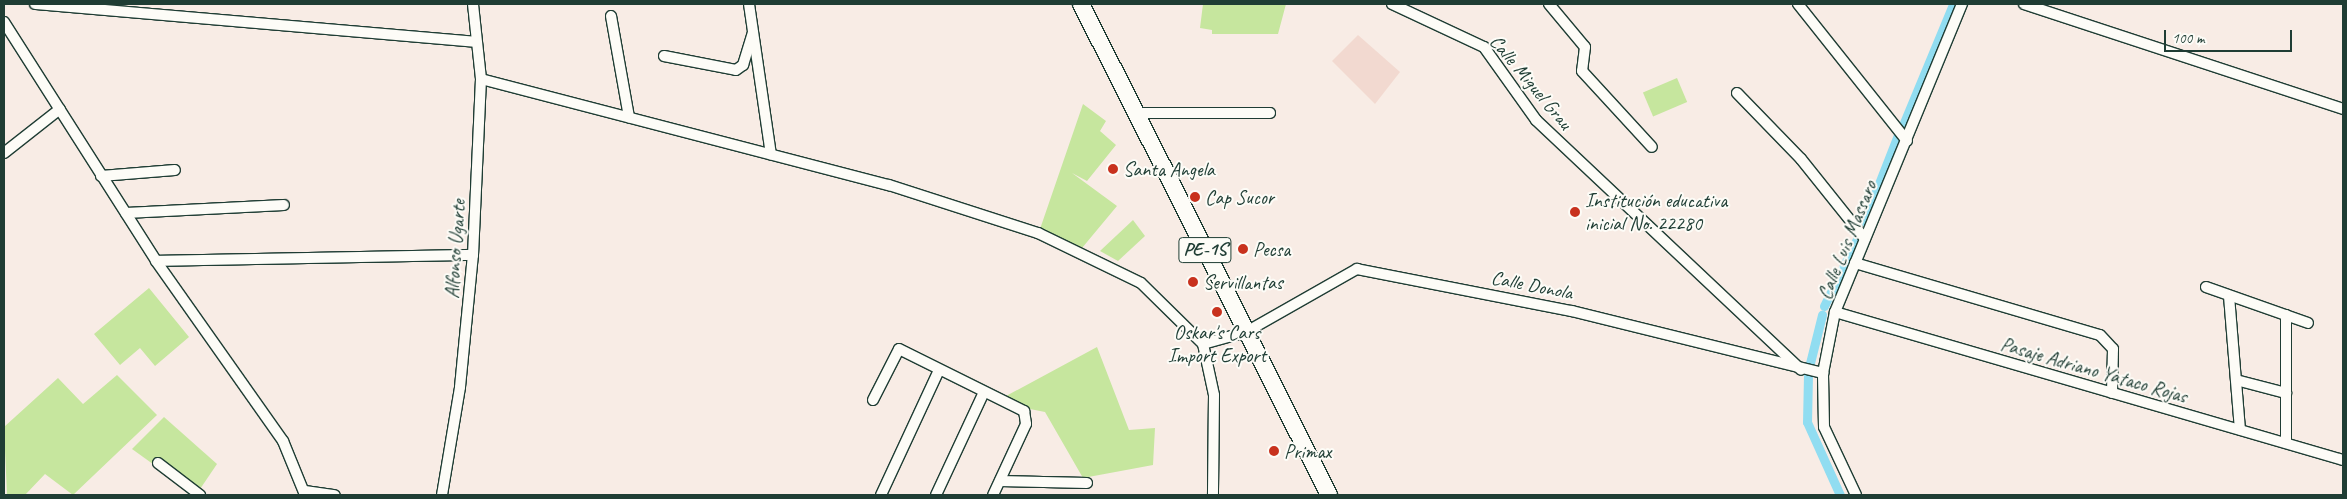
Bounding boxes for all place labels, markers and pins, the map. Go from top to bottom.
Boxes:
place label: Santa Angela [1123,157,1214,181]
marker: Santa Angela [1107,163,1119,175]
place label: Cap Sucor [1205,185,1274,209]
place label: Institución educativa inicial No. 22280 [1585,188,1727,235]
marker: Cap Sucor [1189,191,1201,203]
marker: Institución educativa inicial No. 22280 [1569,206,1581,218]
place label: Pecsa [1253,237,1290,261]
marker: Pecsa [1237,243,1249,255]
place label: Servillantas [1203,270,1283,294]
marker: Servillantas [1187,276,1199,288]
marker: Oskar's Cars Import Export [1211,306,1223,318]
place label: Oskar's Cars Import Export [1168,320,1266,367]
place label: Primax [1284,439,1331,463]
marker: Primax [1268,445,1280,457]

